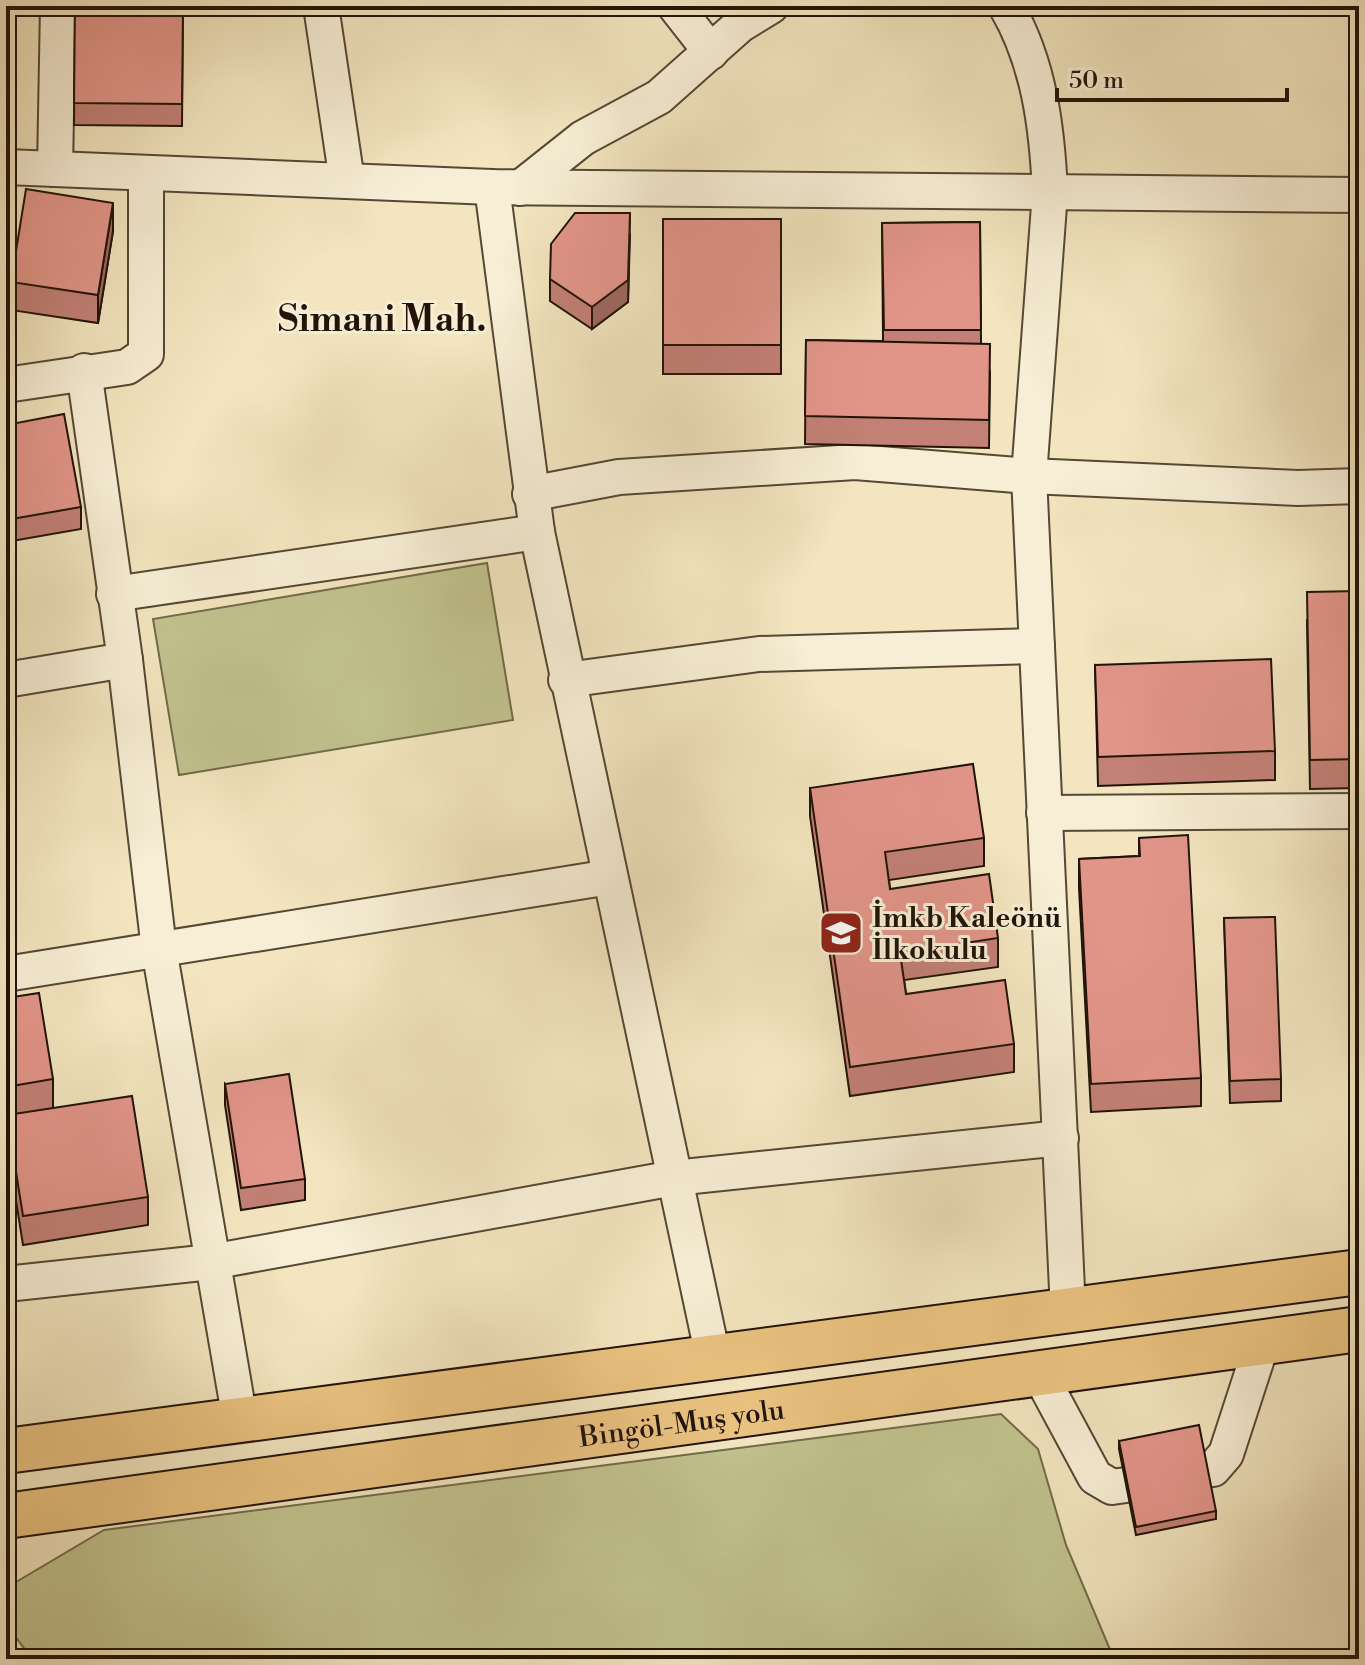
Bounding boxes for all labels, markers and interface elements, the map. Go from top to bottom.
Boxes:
scale bar [1057,52,1287,102]
text: 50 m [1069,66,1124,96]
district label: Simani Mah. [278,298,486,343]
place label: İmkb Kaleönü İlkokulu [872,899,1061,968]
school or university icon: İmkb Kaleönü İlkokulu [817,909,865,957]
street label: Bingöl-Muş yolu [576,1393,787,1456]

